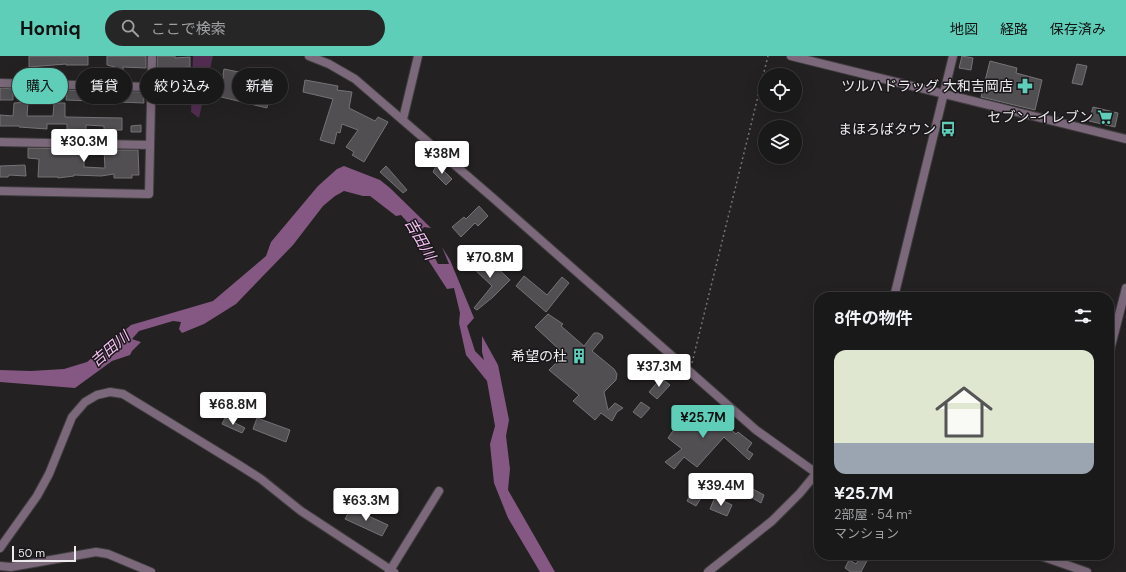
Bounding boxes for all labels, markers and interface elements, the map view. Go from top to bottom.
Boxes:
search box [105,10,385,46]
text: Homiq [20,16,81,41]
icon: search [119,17,141,39]
text: ここで検索 [151,19,226,39]
text: 地図 [950,20,978,38]
text: 経路 [1000,20,1028,38]
text: 保存済み [1050,20,1106,38]
chip: 購入 [12,68,68,104]
chip: 賃貸 [76,68,132,104]
chip: 絞り込み [140,68,224,104]
chip: 新着 [232,68,288,104]
map controls [758,68,802,164]
button: locate [758,68,802,112]
place label: ツルハドラッグ 大和吉岡店 [841,77,1013,95]
pharmacy icon: ツルハドラッグ 大和吉岡店 [1016,77,1034,95]
place label: セブン-イレブン [987,108,1093,126]
supermarket icon: セブン-イレブン [1096,108,1114,126]
button: layers [758,120,802,164]
place label: まほろばタウン [838,120,936,138]
bus stop icon: まほろばタウン [939,120,957,138]
pin: ¥30.3M [51,129,117,163]
text: ¥30.3M [60,133,108,150]
pin: ¥38M [418,141,466,175]
text: ¥38M [424,145,460,162]
water label: 吉田川 [400,215,441,265]
pin: ¥70.8M [457,245,523,279]
text: ¥70.8M [466,249,514,266]
icon: filters [1072,305,1094,327]
text: 8件の物件 [834,307,913,329]
water label: 吉田川 [86,326,135,371]
place label: 希望の杜 [511,347,567,365]
building icon: 希望の杜 [570,347,588,365]
pin: ¥37.3M [626,354,692,388]
text: ¥37.3M [636,358,682,375]
icon: home [928,376,1000,448]
pin: ¥68.8M [200,392,266,426]
text: ¥68.8M [209,396,257,413]
pin: ¥25.7M [670,405,736,439]
text: ¥25.7M [680,409,726,426]
pin: ¥39.4M [688,473,754,507]
text: ¥39.4M [697,477,745,494]
text: ¥25.7M [834,482,893,504]
pin: ¥63.3M [333,488,399,522]
text: ¥63.3M [342,492,390,509]
text: 2部屋 · 54 m² [834,506,912,523]
text: マンション [834,525,899,542]
scale bar [12,544,76,563]
text: 50 m [18,546,45,560]

